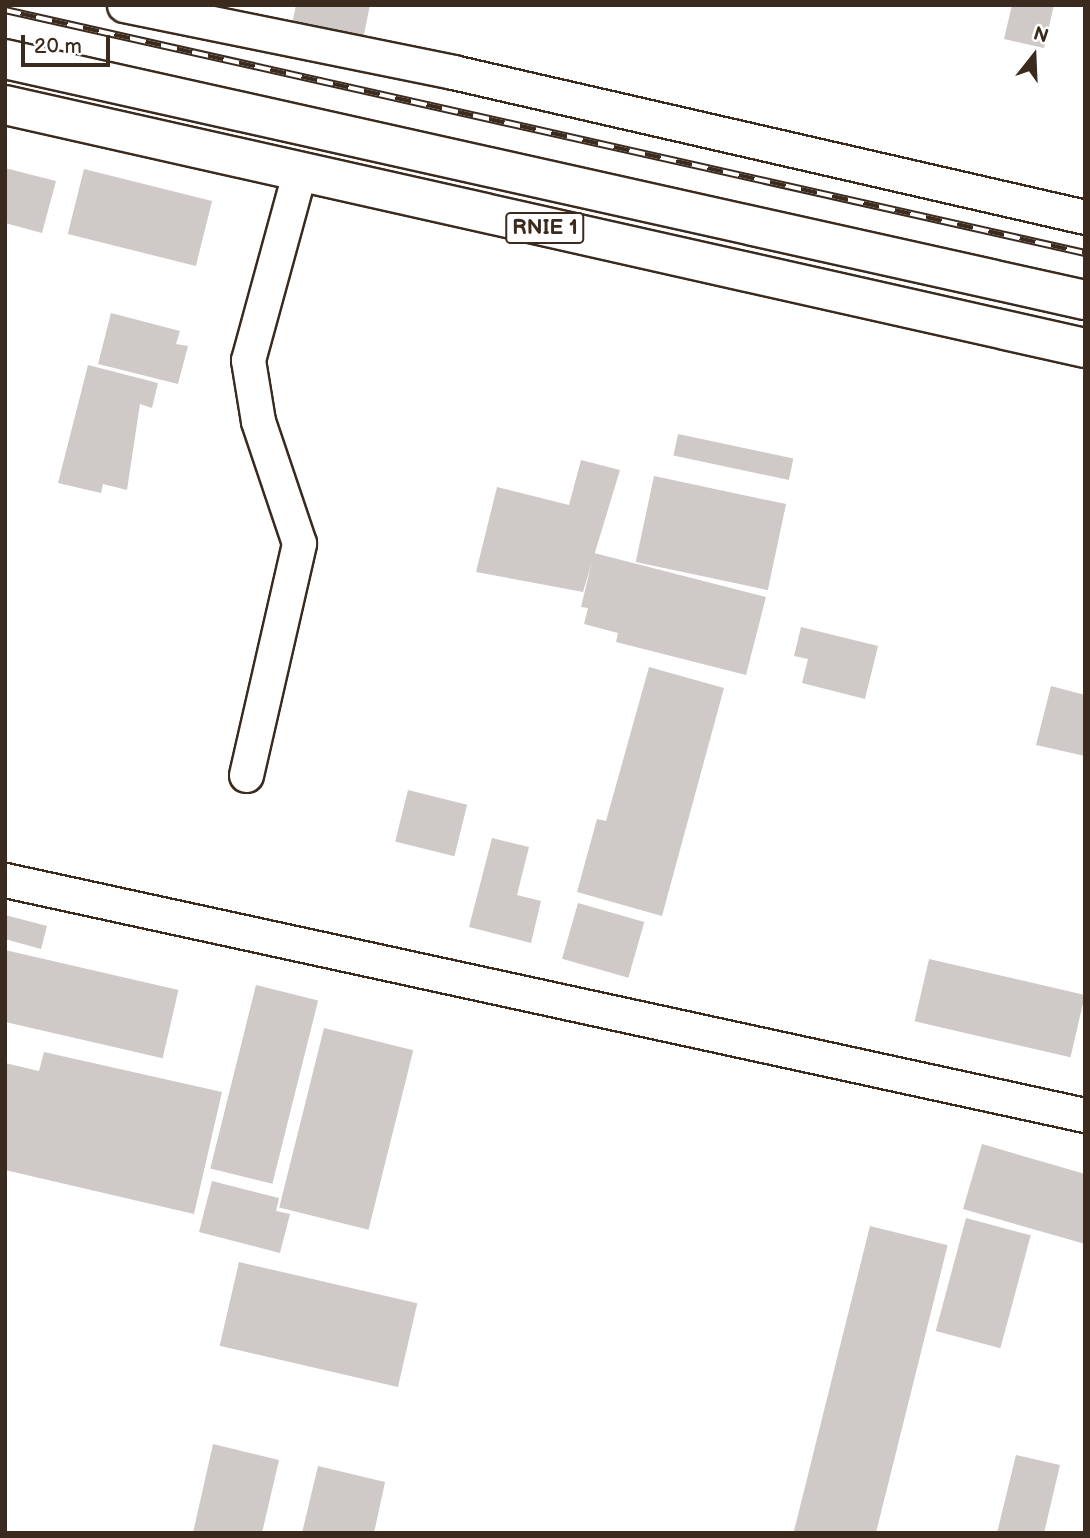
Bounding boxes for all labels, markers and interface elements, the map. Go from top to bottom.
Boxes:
scale bar [24,21,114,65]
north arrow [999,21,1069,91]
text: N [1030,22,1051,49]
text: 20 m [34,34,82,59]
road number: RNIE 1 [505,210,585,246]

